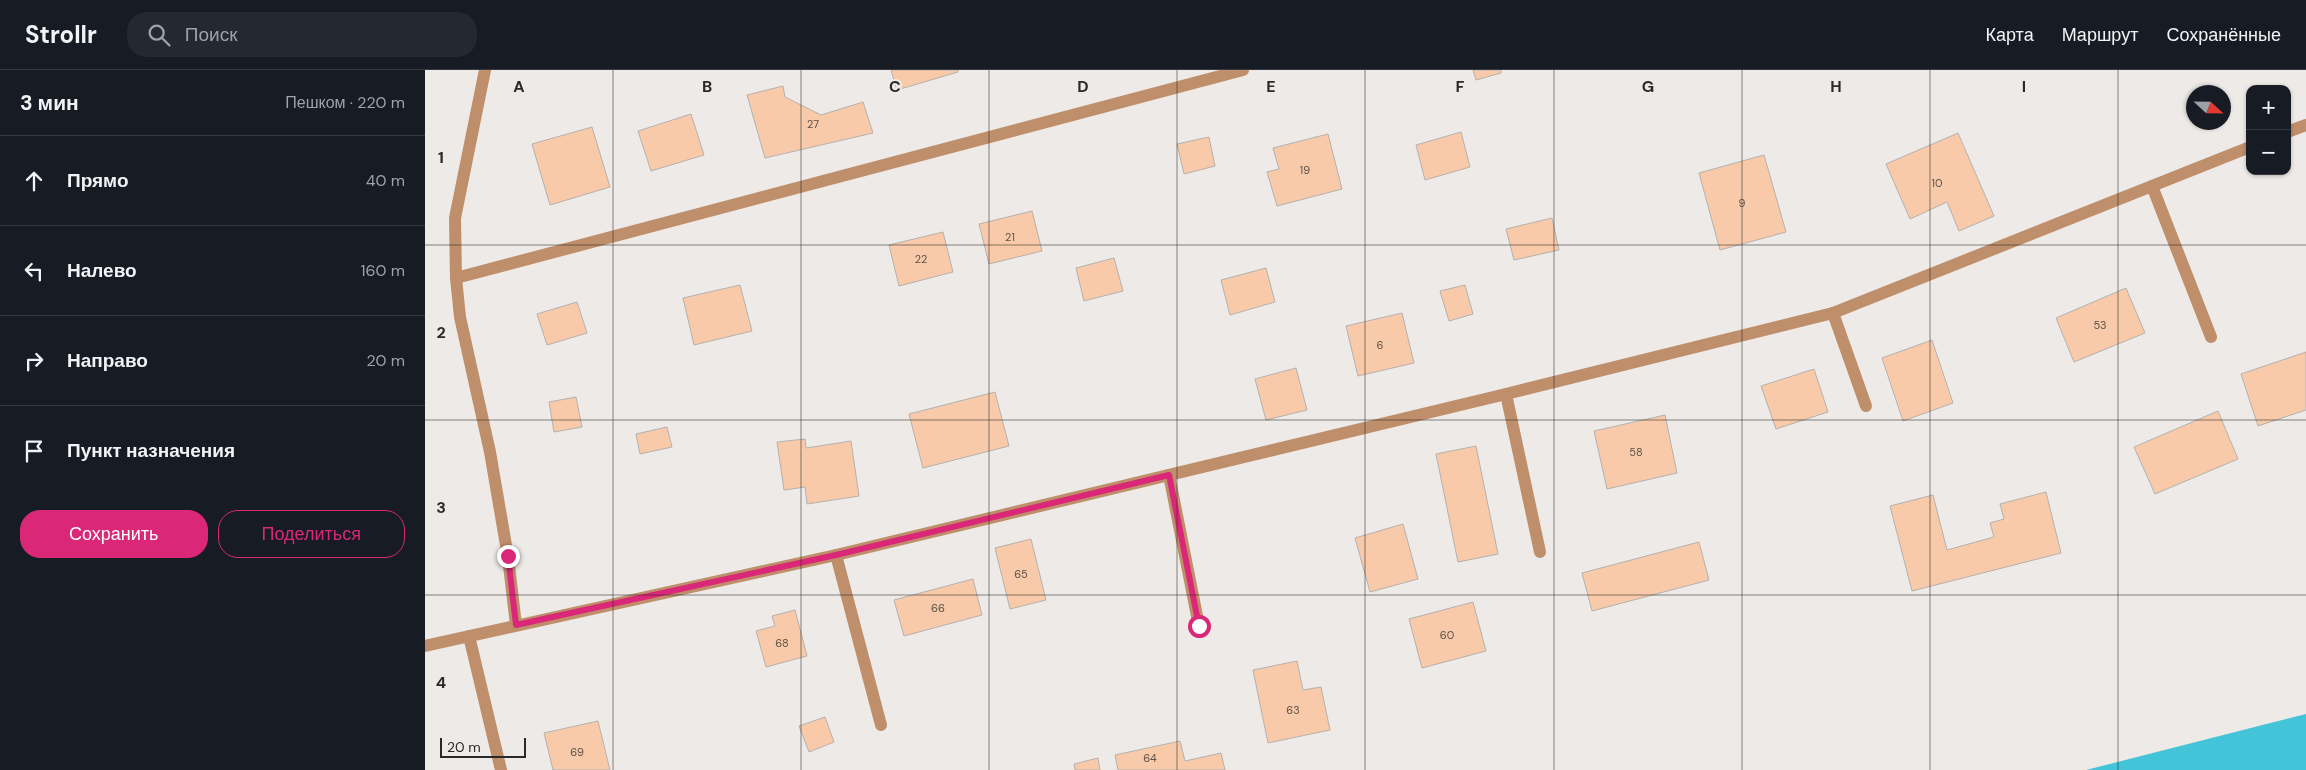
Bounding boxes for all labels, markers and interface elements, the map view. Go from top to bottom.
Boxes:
search box [127,12,477,57]
text: Strollr [25,19,97,50]
icon: search [145,21,173,49]
text: Поиск [185,22,237,47]
text: Карта [1986,23,2034,47]
text: Маршрут [2062,23,2138,47]
text: Сохранённые [2166,23,2281,47]
text: A [513,76,525,97]
text: B [702,76,712,97]
text: C [889,76,901,97]
text: D [1077,76,1089,97]
text: E [1266,76,1276,97]
text: F [1456,76,1465,97]
text: G [1642,76,1654,97]
text: H [1830,76,1842,97]
text: I [2022,76,2026,97]
north arrow [2186,85,2231,130]
map controls [2246,85,2291,175]
button: + [2246,85,2291,130]
text: 3 мин [20,89,79,117]
text: Пешком · 220 m [285,92,405,113]
house number: 27 [807,117,819,131]
button: − [2246,130,2291,175]
text: 1 [438,147,444,168]
house number: 19 [1300,163,1310,177]
icon: ahead [20,167,48,195]
text: Прямо [67,168,129,193]
text: 40 m [366,170,405,191]
house number: 10 [1932,176,1942,190]
house number: 9 [1739,196,1746,210]
house number: 21 [1005,230,1015,244]
house number: 22 [915,252,927,266]
icon: left [20,257,48,285]
text: Налево [67,258,137,283]
text: 160 m [361,260,405,281]
house number: 53 [2093,318,2107,332]
text: 2 [436,322,446,343]
house number: 6 [1377,338,1384,352]
icon: right [20,347,48,375]
text: Направо [67,348,148,373]
text: 20 m [366,350,405,371]
icon: arrive [20,437,48,465]
text: Пункт назначения [67,438,235,463]
house number: 58 [1629,445,1643,459]
text: 3 [436,497,446,518]
button: Сохранить [20,510,208,558]
button: Поделиться [218,510,405,558]
route end [497,545,520,568]
house number: 65 [1014,567,1028,581]
house number: 66 [931,601,945,615]
route start [1188,615,1211,638]
house number: 60 [1440,628,1454,642]
house number: 68 [775,636,789,650]
text: 4 [436,672,446,693]
house number: 63 [1286,703,1300,717]
scale bar [440,735,526,758]
text: 20 m [447,738,481,756]
house number: 69 [570,745,584,759]
house number: 64 [1143,751,1157,765]

